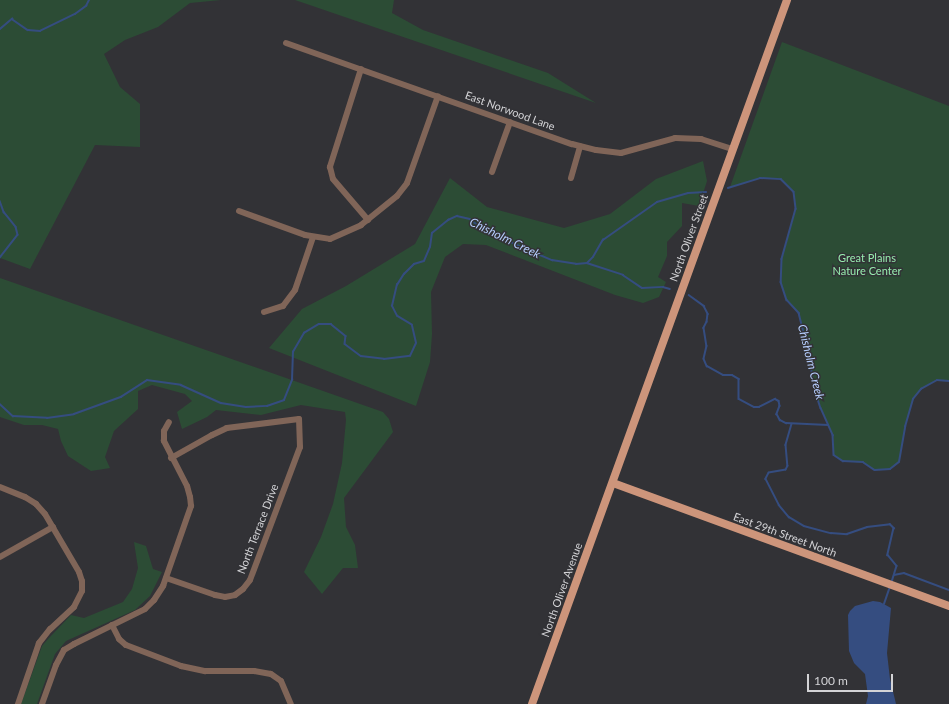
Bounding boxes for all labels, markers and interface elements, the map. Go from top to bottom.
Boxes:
street label: East Norwood Lane [463,89,557,133]
street label: North Oliver Street [667,192,711,284]
water label: Chisholm Creek [467,215,543,261]
park label: Great Plains Nature Center [833,252,901,278]
water label: Chisholm Creek [795,323,827,401]
street label: North Terrace Drive [235,482,281,576]
street label: East 29th Street North [731,510,839,560]
street label: North Oliver Avenue [539,541,585,639]
scale bar [809,666,895,692]
text: 100 m [814,673,848,688]

